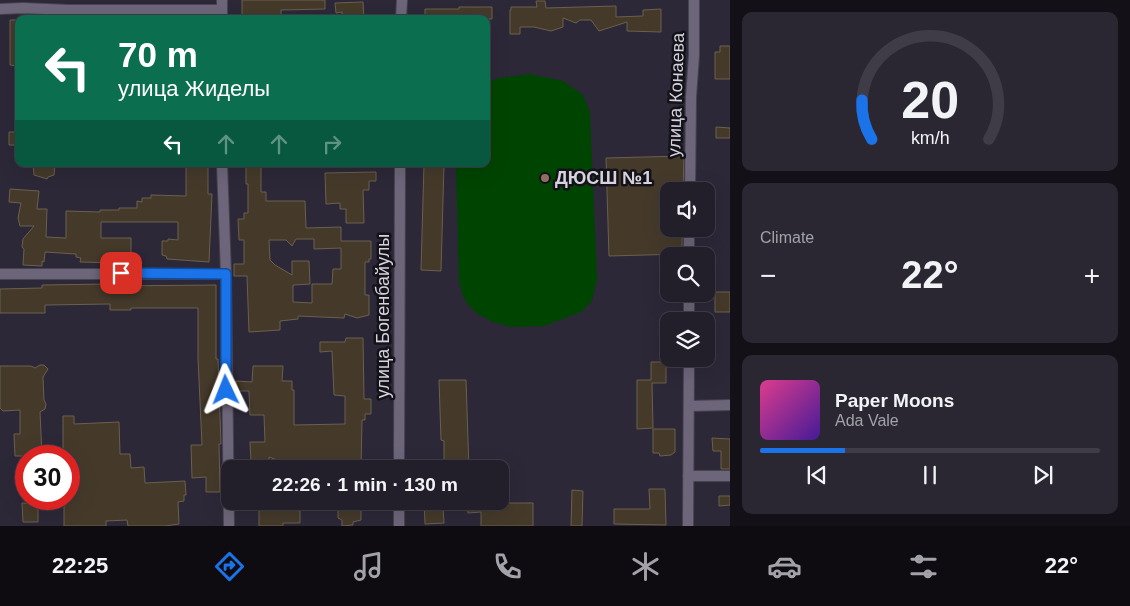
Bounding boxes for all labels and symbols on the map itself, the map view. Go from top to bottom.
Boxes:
street label: улица Конаева [664,32,688,157]
place label: ДЮСШ №1 [555,168,652,188]
marker: ДЮСШ №1 [539,172,551,184]
street label: улица Богенбайулы [373,234,393,398]
pin [100,252,142,294]
position arrow [199,363,251,415]
speed limit sign: 30 [15,445,80,510]

